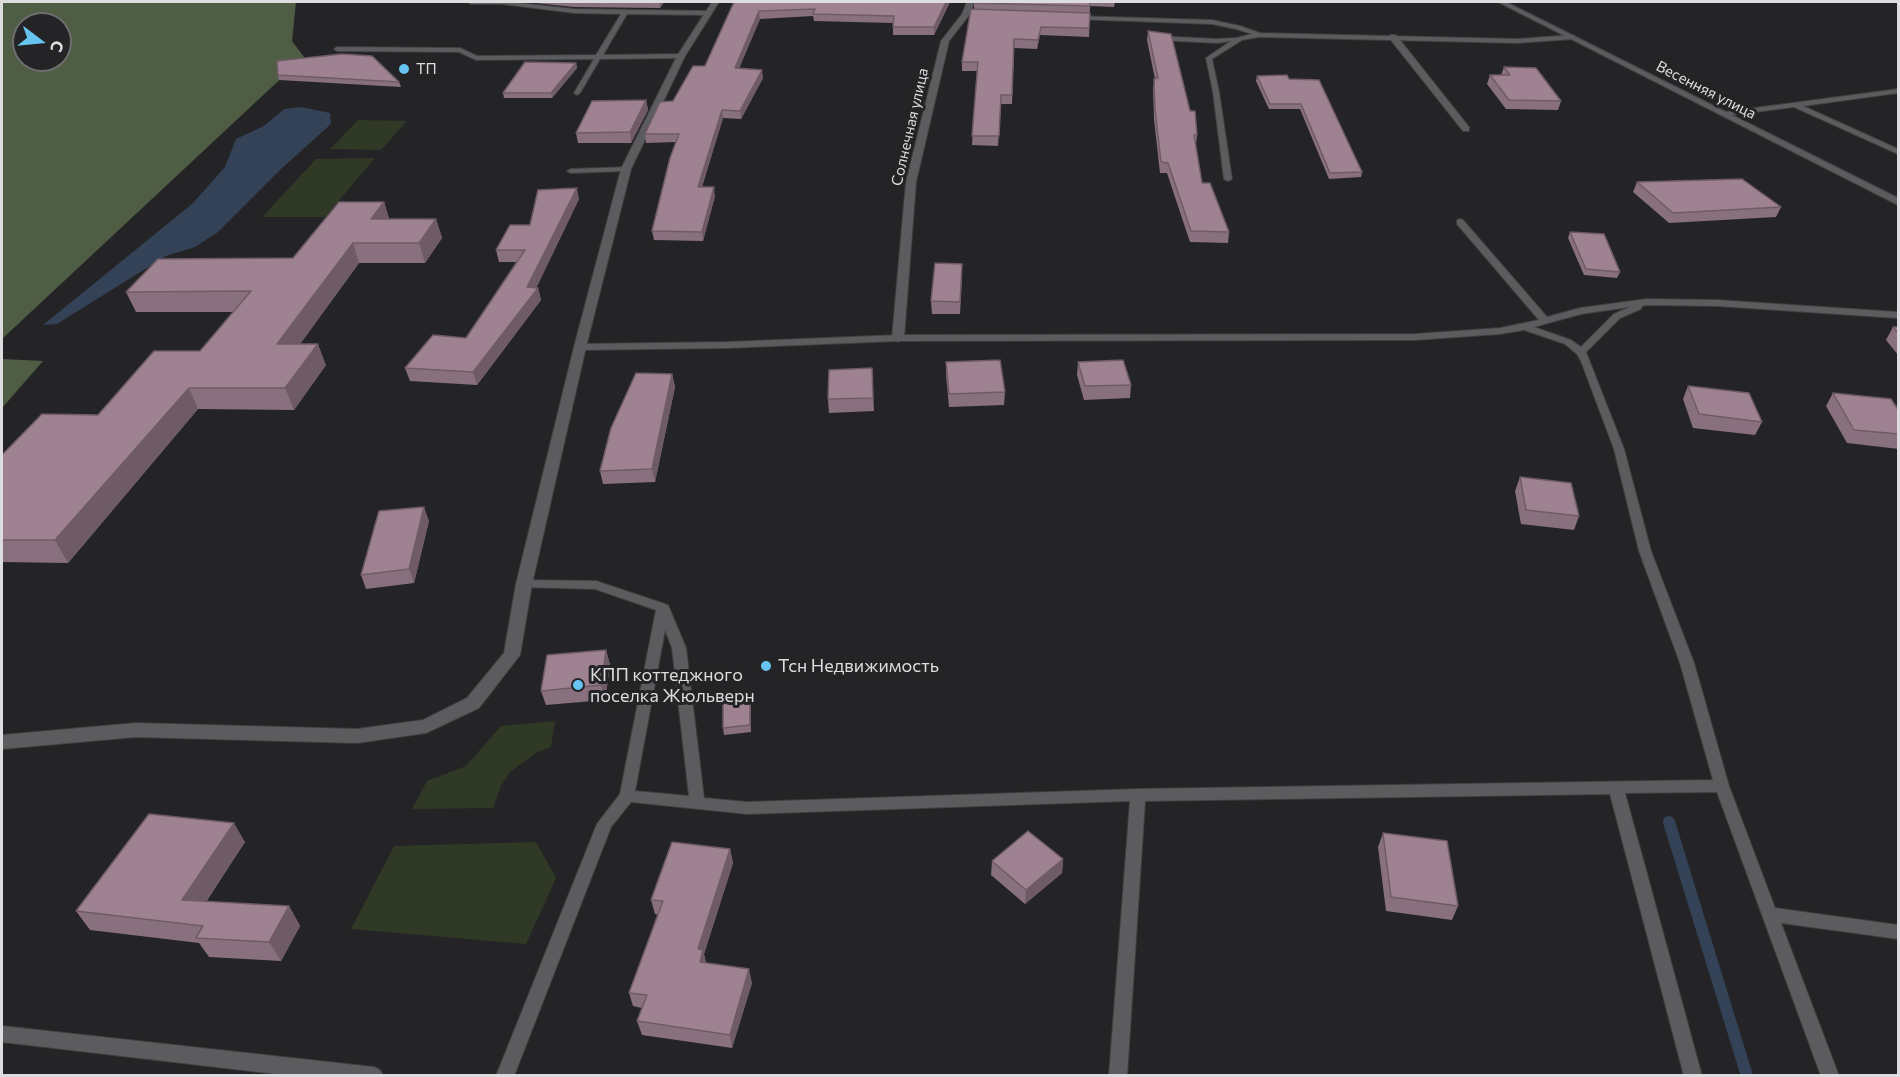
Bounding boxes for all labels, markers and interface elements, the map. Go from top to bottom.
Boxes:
north arrow [12,12,72,72]
text: С [47,39,69,54]
street label: Весенняя улица [1653,57,1759,123]
place label: ТП [416,60,437,78]
marker: ТП [397,62,411,76]
street label: Солнечная улица [888,66,932,188]
place label: Тсн Недвижимость [778,655,939,677]
marker: Тсн Недвижимость [759,659,773,673]
place label: КПП коттеджного поселка Жюльверн [590,664,755,706]
marker: КПП коттеджного поселка Жюльверн [571,678,585,692]

